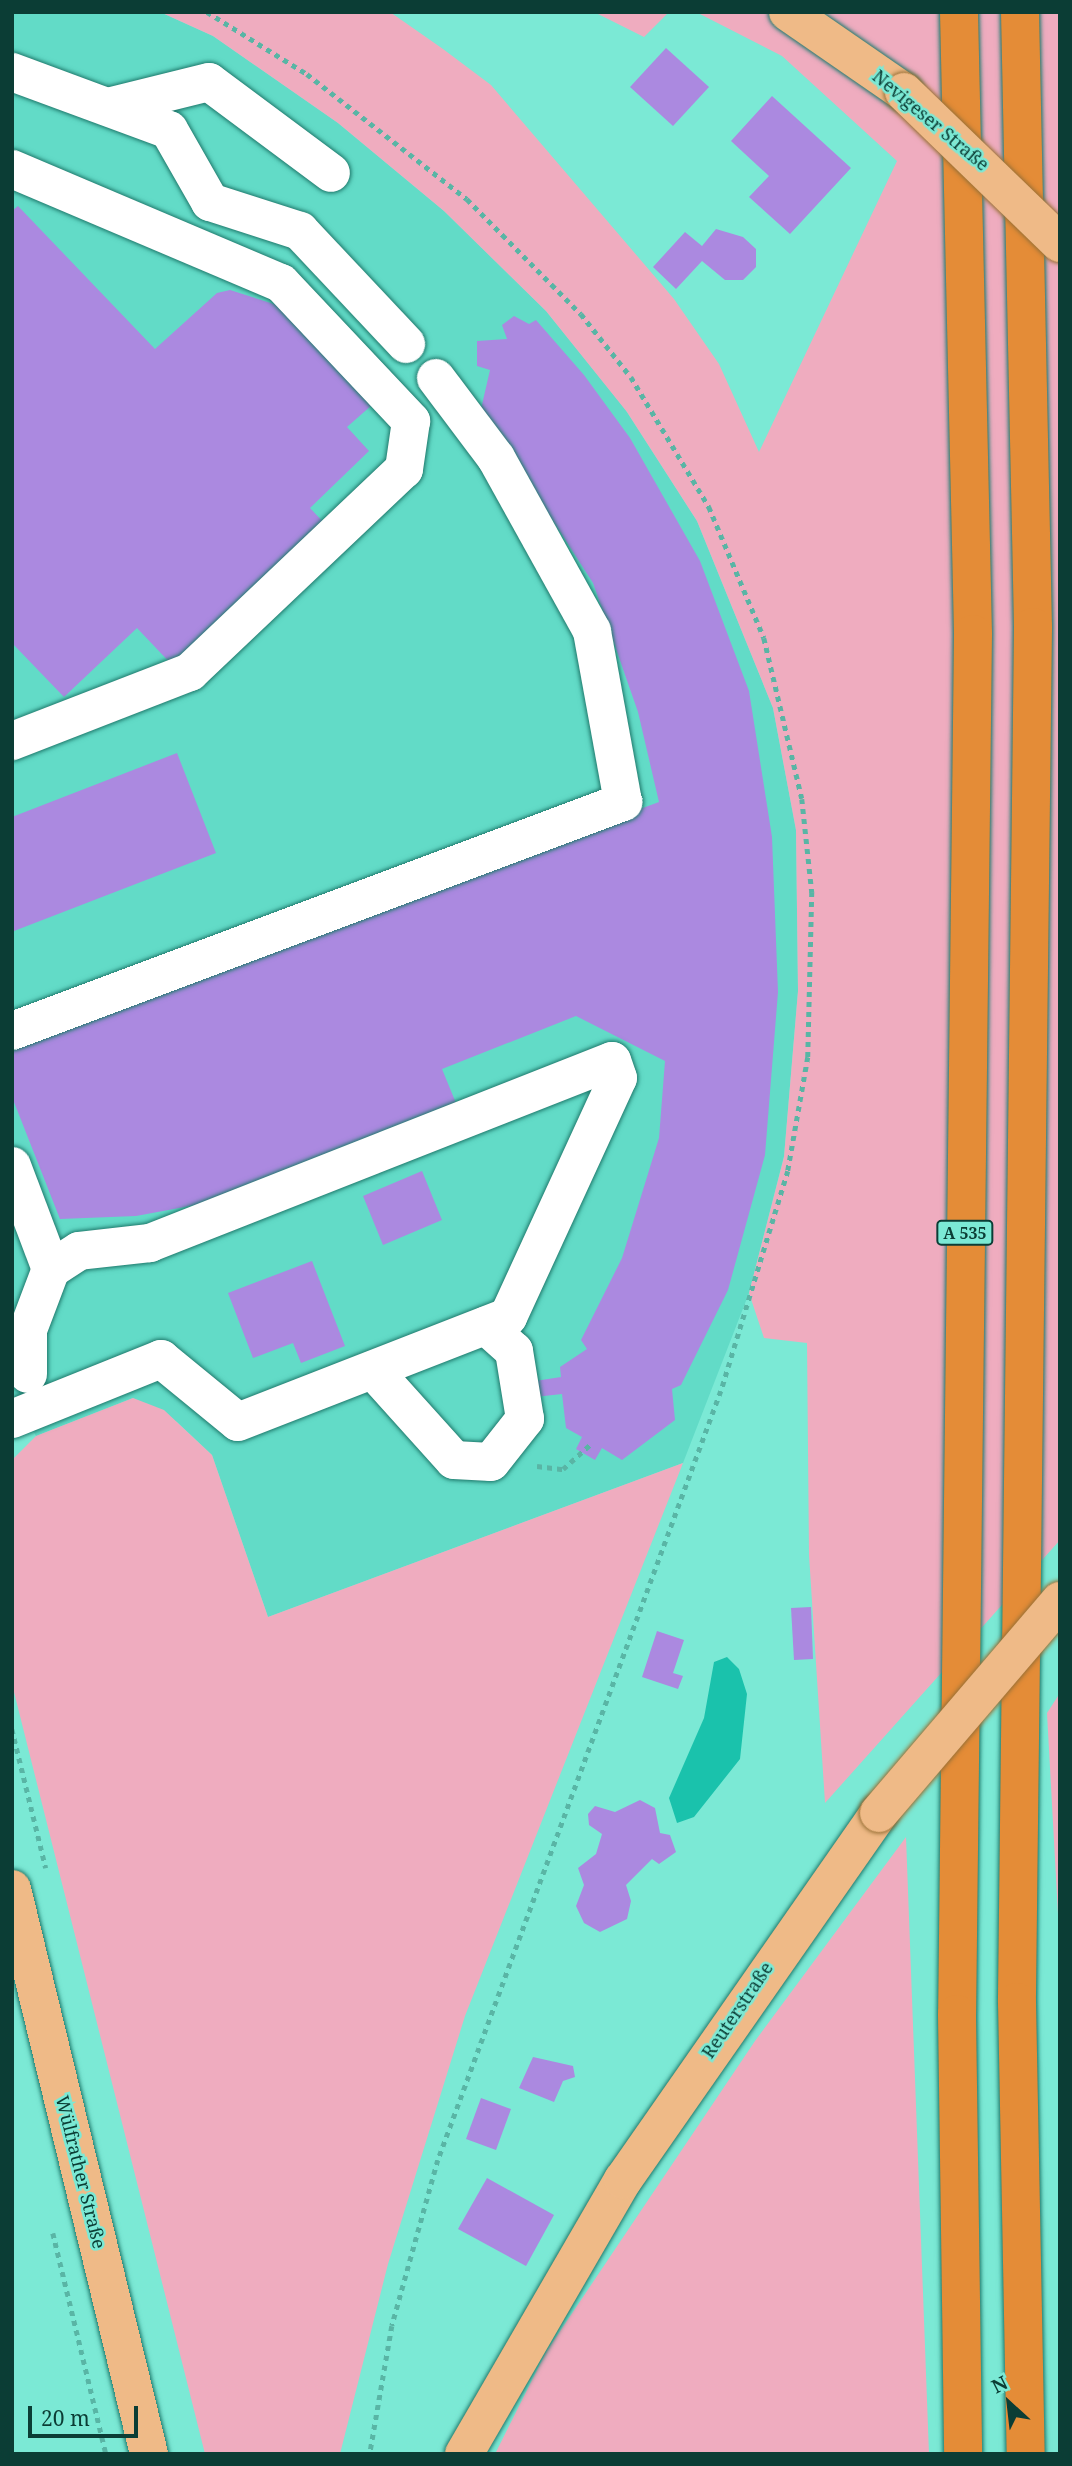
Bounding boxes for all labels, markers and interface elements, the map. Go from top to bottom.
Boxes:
street label: Nevigeser Straße [868,65,994,175]
road number: A 535 [935,1220,995,1246]
street label: Reuterstraße [697,1958,777,2062]
street label: Wülfrather Straße [52,2093,110,2251]
north arrow [974,2368,1044,2438]
text: N [987,2369,1012,2399]
scale bar [32,2392,142,2436]
text: 20 m [41,2404,90,2432]

